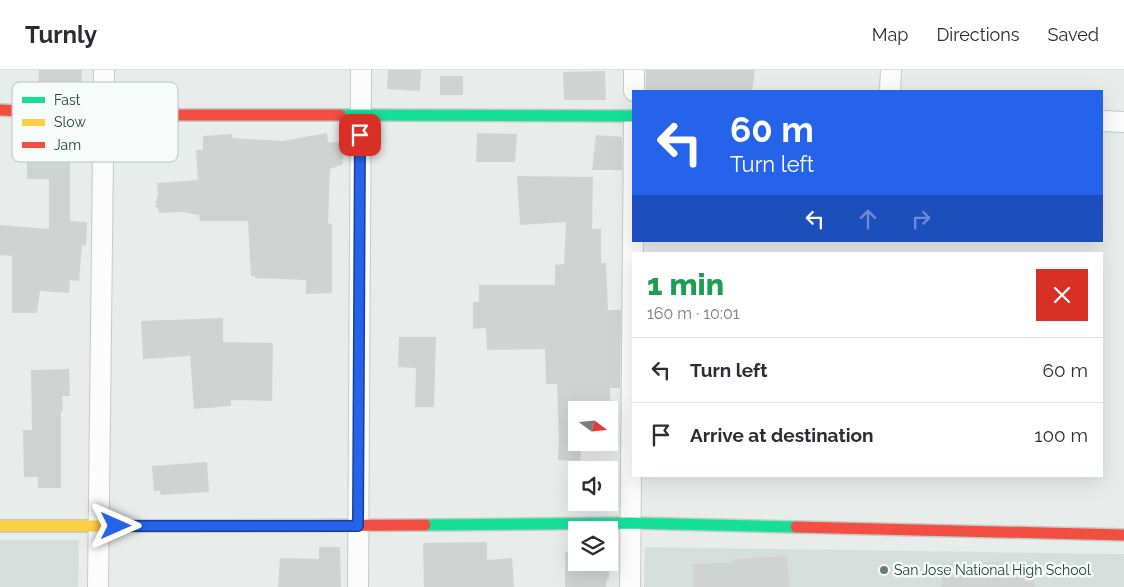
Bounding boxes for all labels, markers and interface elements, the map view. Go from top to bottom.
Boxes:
text: Turnly [25,20,97,49]
text: Map [872,24,908,45]
text: Directions [936,24,1020,45]
text: Saved [1048,24,1099,45]
legend [12,82,178,162]
text: Fast [54,92,81,108]
text: 60 m [730,109,814,150]
icon: left [647,110,712,175]
text: Slow [54,114,86,130]
pin [339,114,381,156]
icon: arrive [346,121,374,149]
text: Jam [54,137,81,153]
text: Turn left [730,151,814,177]
icon: left [801,205,829,233]
icon: ahead [854,205,882,233]
icon: right [907,205,935,233]
text: 1 min [647,267,724,302]
button: close [1036,269,1088,321]
text: 160 m · 10:01 [647,304,740,323]
icon: left [647,356,675,384]
text: Turn left [690,359,767,381]
text: 60 m [1043,359,1088,381]
north arrow [568,401,618,451]
map controls [568,401,618,571]
icon: arrive [647,421,675,449]
text: Arrive at destination [690,424,874,446]
text: 100 m [1034,424,1088,446]
button: sound [568,461,618,511]
position arrow [89,499,141,551]
button: layers [568,521,618,571]
place label: San Jose National High School [894,562,1091,578]
marker: San Jose National High School [878,564,890,576]

